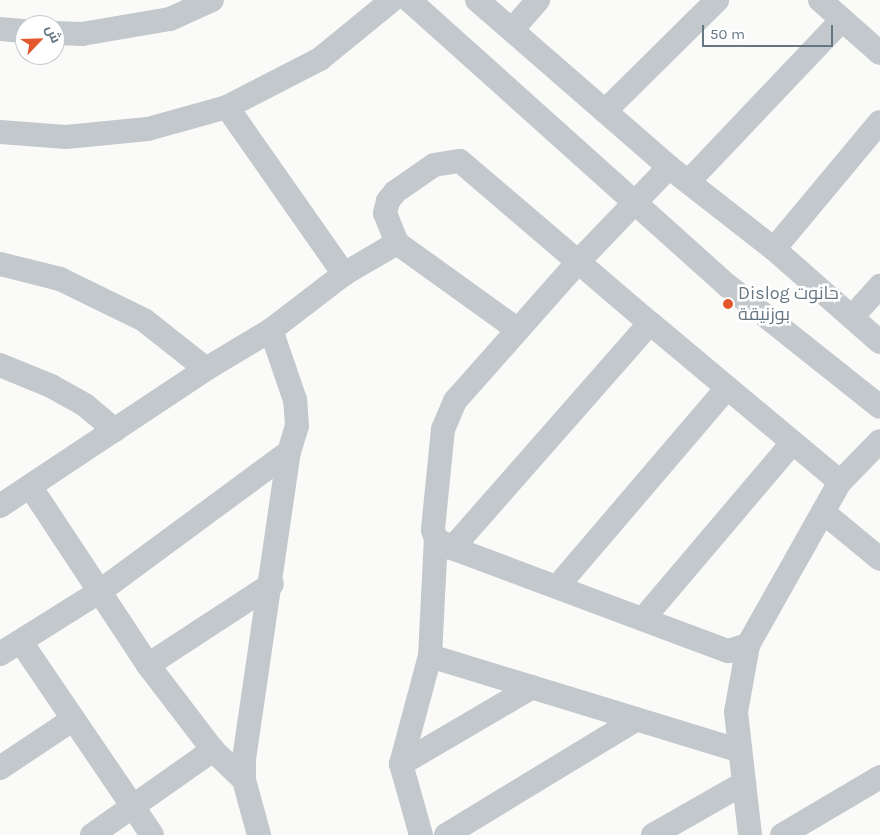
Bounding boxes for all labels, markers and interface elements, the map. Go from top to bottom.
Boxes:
north arrow [15,15,65,65]
scale bar [705,15,836,47]
text: ش [42,22,65,46]
text: 50 m [710,25,745,43]
place label: Dislog حانوت بوزنيقة [738,283,839,326]
marker: Dislog حانوت بوزنيقة [722,298,734,310]

